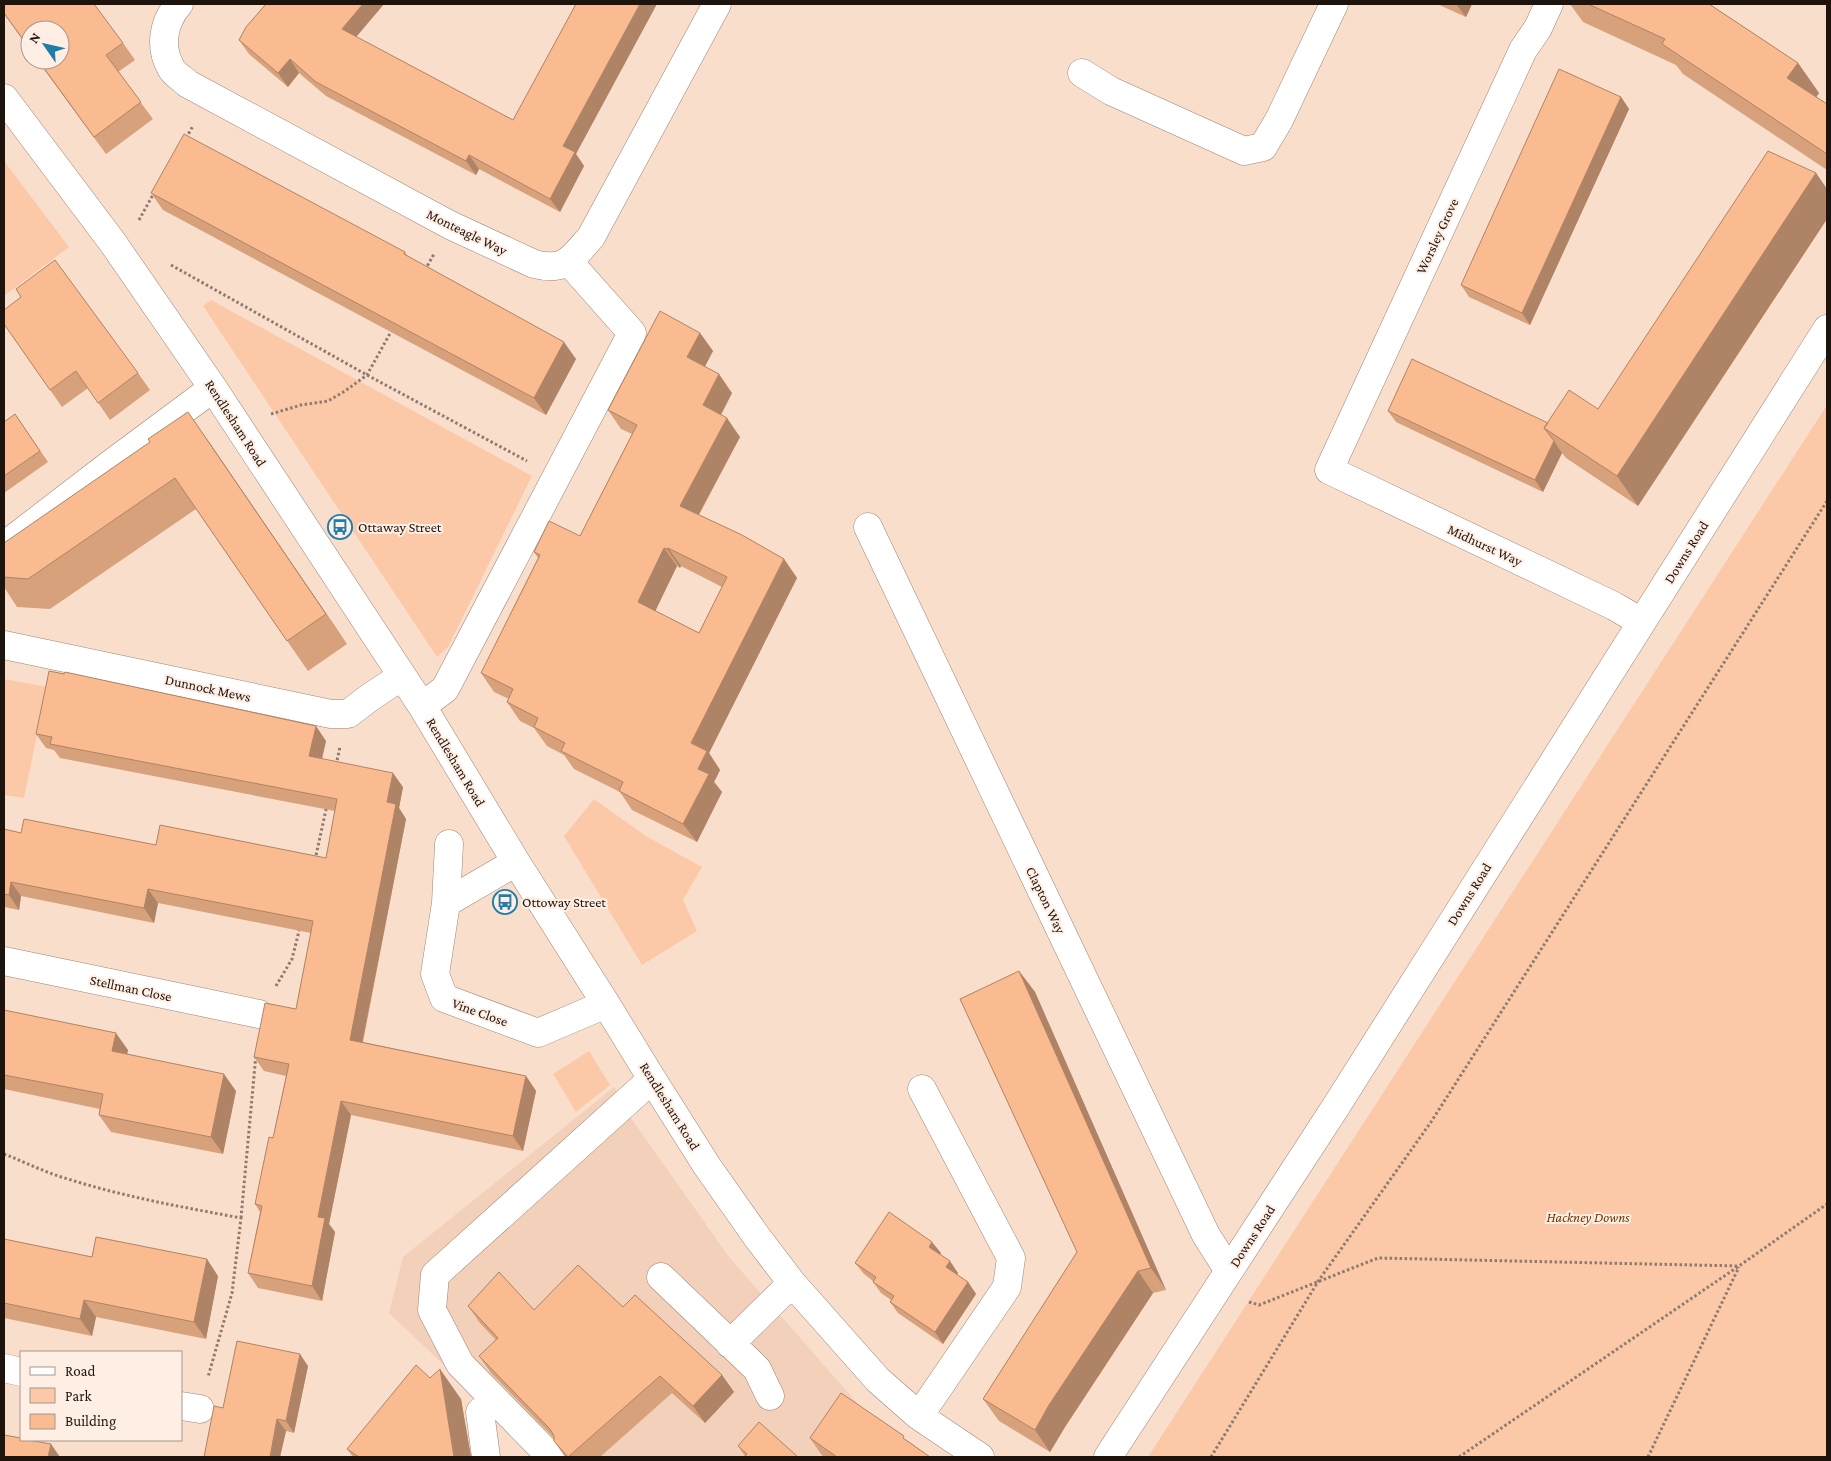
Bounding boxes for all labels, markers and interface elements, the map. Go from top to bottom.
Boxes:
north arrow [20,20,70,70]
text: N [25,29,44,46]
street label: Worsley Grove [1413,196,1461,276]
street label: Monteagle Way [424,206,510,259]
street label: Rendlesham Road [202,377,270,470]
bus stop icon: Ottaway Street [327,514,353,540]
street label: Downs Road [1661,517,1712,586]
place label: Ottaway Street [358,519,442,535]
street label: Midhurst Way [1445,521,1525,569]
street label: Dunnock Mews [164,671,252,705]
street label: Rendlesham Road [423,715,489,810]
street label: Downs Road [1444,859,1495,928]
street label: Clapton Way [1023,864,1069,937]
bus stop icon: Ottoway Street [492,889,518,915]
place label: Ottoway Street [522,894,606,910]
street label: Stellman Close [89,972,173,1004]
street label: Vine Close [450,995,510,1029]
street label: Rendlesham Road [637,1059,704,1153]
street label: Downs Road [1226,1202,1278,1270]
park label: Hackney Downs [1546,1209,1630,1225]
legend [20,1351,182,1441]
text: Road [65,1363,96,1379]
text: Park [65,1388,92,1404]
text: Building [65,1413,116,1430]

